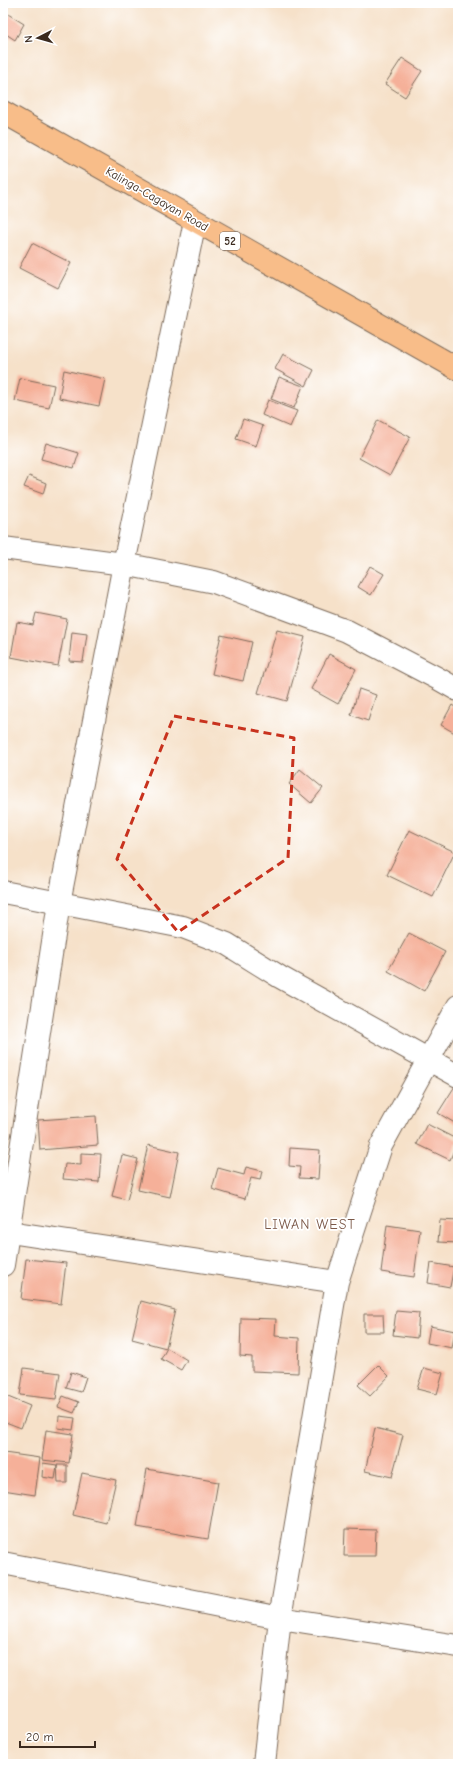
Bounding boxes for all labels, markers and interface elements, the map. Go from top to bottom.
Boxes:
north arrow [18,18,58,58]
text: N [22,35,35,43]
street label: Kalinga-Cagayan Road [103,164,211,234]
road number: 52 [220,232,240,250]
district label: LIWAN WEST [264,1216,356,1233]
scale bar [20,1723,95,1749]
text: 20 m [26,1730,54,1744]

